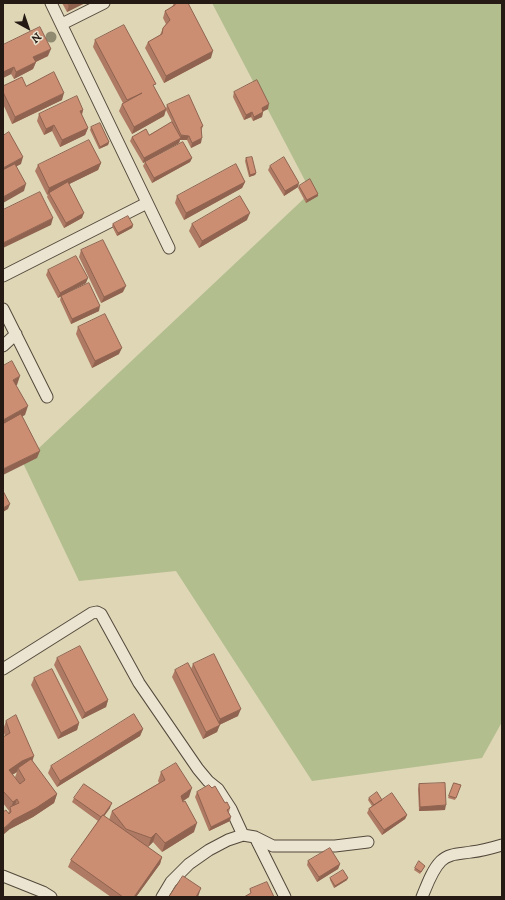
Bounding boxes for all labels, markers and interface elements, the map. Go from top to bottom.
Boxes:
north arrow [8,8,48,48]
text: N [28,29,44,45]

